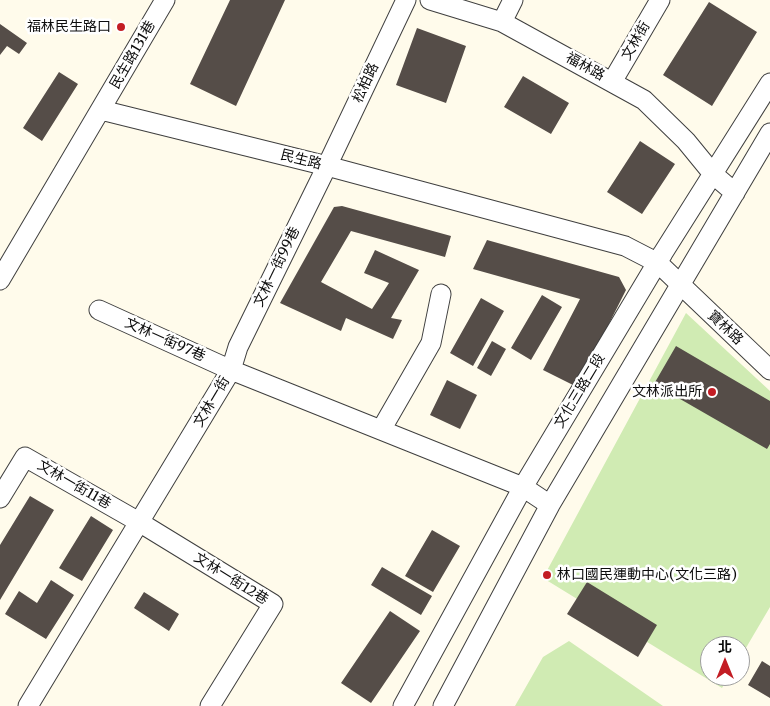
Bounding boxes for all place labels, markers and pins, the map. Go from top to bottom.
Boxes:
place label: 福林民生路口 [27,19,111,35]
marker: 福林民生路口 [115,21,127,33]
place label: 文林派出所 [632,384,702,400]
marker: 文林派出所 [706,386,718,398]
place label: 林口國民運動中心(文化三路) [557,567,737,583]
marker: 林口國民運動中心(文化三路) [541,569,553,581]

